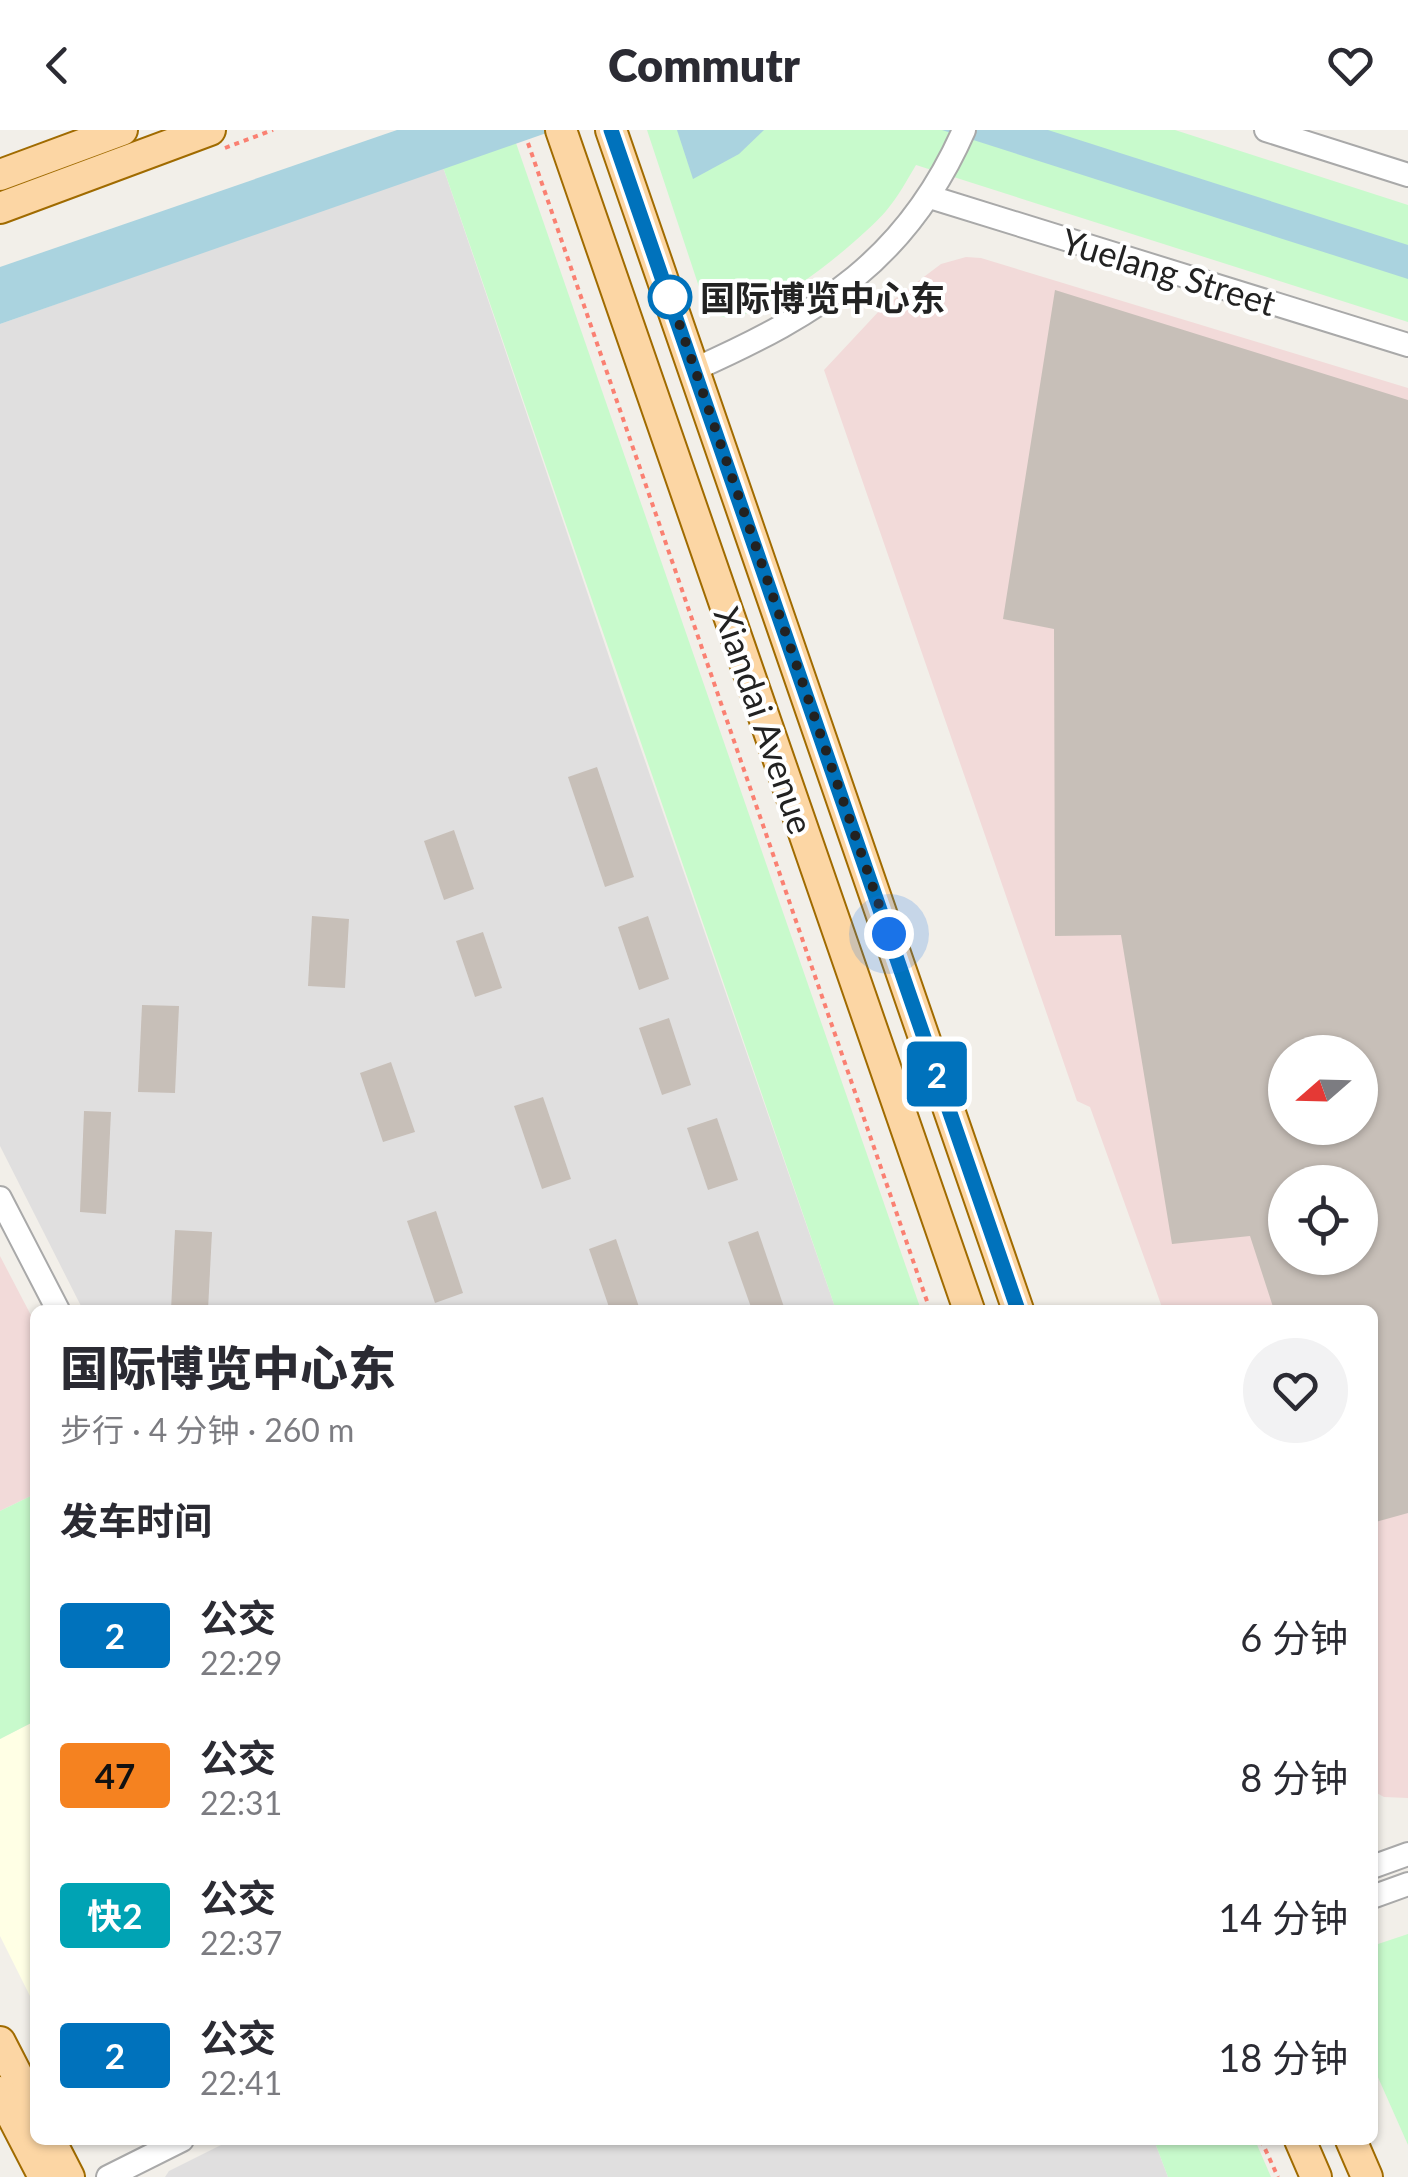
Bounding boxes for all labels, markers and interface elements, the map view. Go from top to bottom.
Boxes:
icon: back [30,38,85,93]
text: Commutr [608,38,800,92]
icon: heart [1323,38,1378,93]
street label: Yuelang Street [1057,219,1281,324]
marker: 国际博览中心东 [649,276,691,318]
place label: 国际博览中心东 [700,276,945,318]
street label: Xiandai Avenue [707,601,823,839]
your location [864,909,914,959]
north arrow [1268,1035,1378,1145]
map controls [1268,1035,1378,1275]
line badge: 2 [904,1042,970,1106]
text: 2 [927,1053,947,1095]
button: locate [1268,1165,1378,1275]
button: heart [1243,1338,1348,1443]
text: 国际博览中心东 [60,1339,396,1396]
text: 步行 · 4 分钟 · 260 m [60,1410,354,1449]
text: 发车时间 [60,1497,212,1543]
text: 公交 [200,1594,276,1640]
text: 2 [105,1614,125,1656]
text: 6 分钟 [1240,1614,1348,1660]
text: 22:29 [200,1643,282,1682]
text: 公交 [200,1734,276,1780]
text: 47 [95,1754,135,1796]
text: 8 分钟 [1240,1754,1348,1800]
text: 22:31 [200,1783,282,1822]
text: 公交 [200,1874,276,1920]
text: 快2 [87,1894,143,1936]
text: 14 分钟 [1218,1894,1348,1940]
text: 22:37 [200,1923,282,1962]
text: 公交 [200,2014,276,2060]
text: 2 [105,2034,125,2076]
text: 18 分钟 [1218,2034,1348,2080]
text: 22:41 [200,2063,282,2102]

